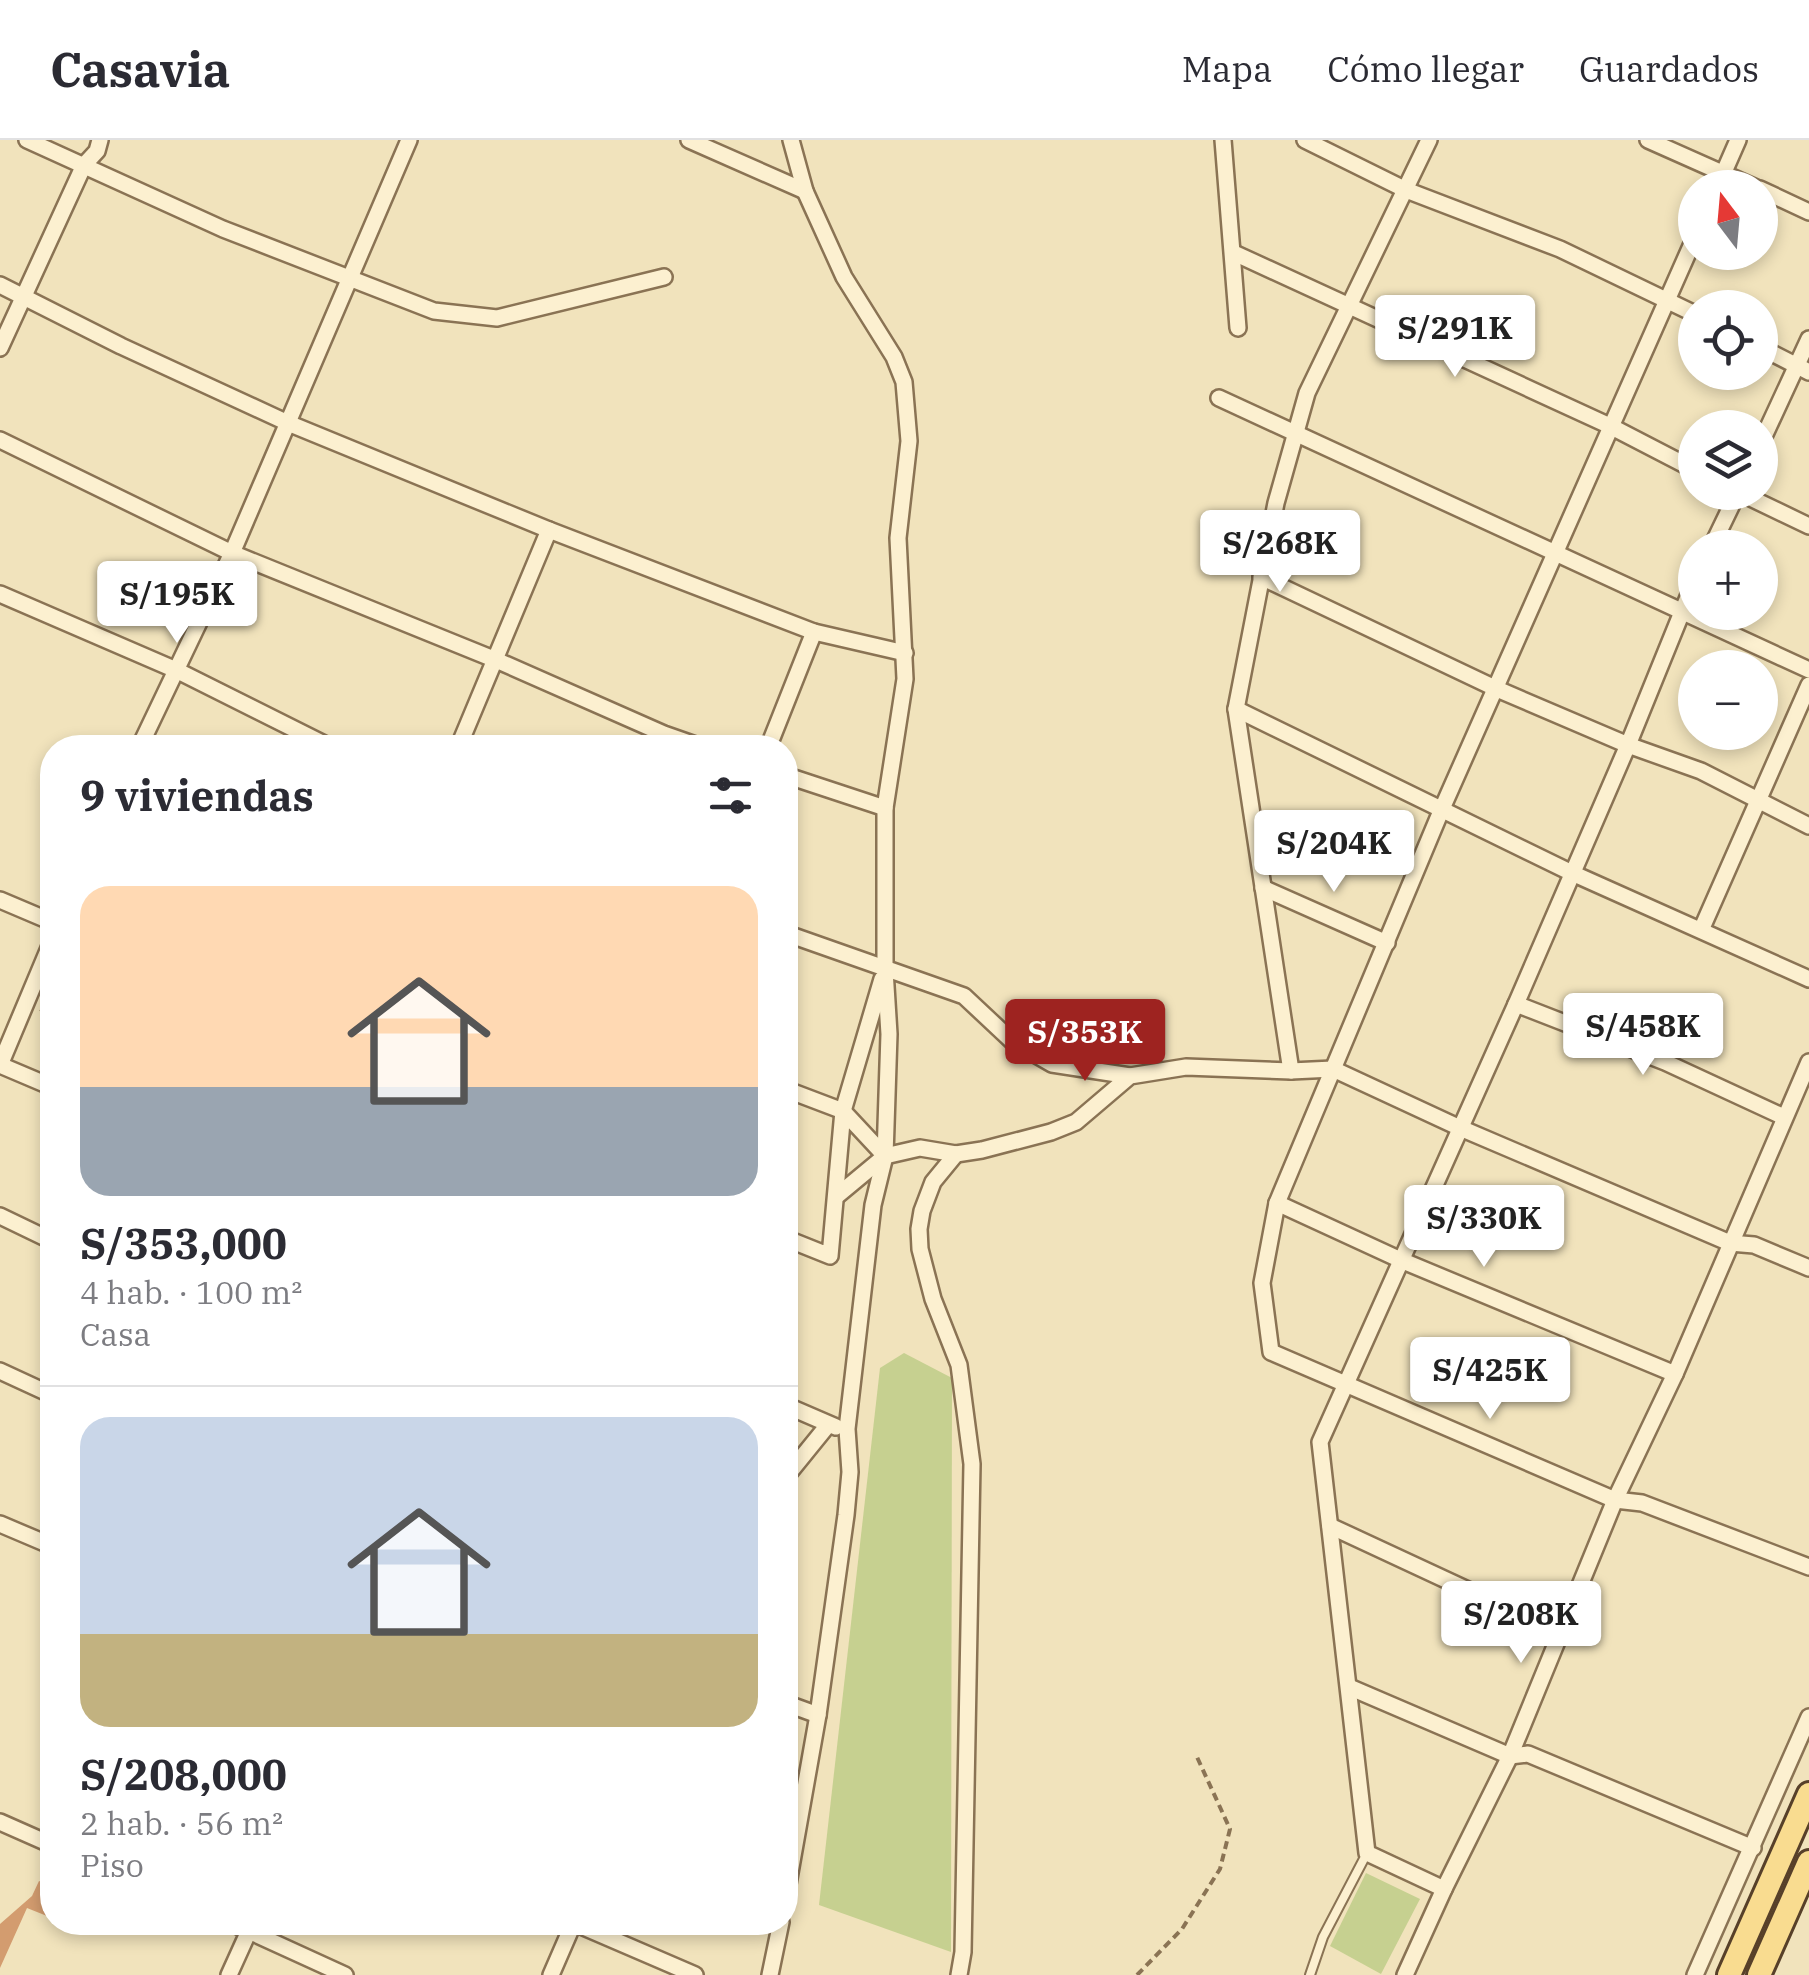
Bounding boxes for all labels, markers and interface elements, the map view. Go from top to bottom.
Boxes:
text: Casavia [50,38,230,100]
text: Mapa [1182,46,1272,92]
text: Cómo llegar [1327,46,1524,92]
text: Guardados [1579,46,1759,92]
north arrow [1678,170,1778,270]
map controls [1678,170,1778,750]
button: locate [1678,290,1778,390]
pin: S/291K [1374,295,1536,380]
text: S/291K [1397,306,1513,348]
button: layers [1678,410,1778,510]
pin: S/268K [1199,510,1361,595]
text: S/268K [1222,521,1338,563]
button: + [1678,530,1778,630]
pin: S/195K [96,561,258,646]
text: S/195K [119,572,235,614]
button: − [1678,650,1778,750]
text: 9 viviendas [80,768,314,823]
icon: filters [703,768,758,823]
pin: S/204K [1253,810,1415,895]
text: S/204K [1276,821,1392,863]
icon: home [329,951,509,1131]
pin: S/458K [1562,993,1724,1078]
pin: S/353K [1004,999,1166,1084]
text: S/458K [1585,1004,1701,1046]
text: S/353K [1027,1010,1143,1052]
pin: S/330K [1403,1185,1565,1270]
text: S/330K [1426,1196,1542,1238]
text: S/353,000 [80,1216,287,1271]
text: 4 hab. · 100 m² [80,1271,302,1313]
text: Casa [80,1313,151,1355]
pin: S/425K [1409,1337,1571,1422]
text: S/425K [1432,1348,1548,1390]
icon: home [329,1482,509,1662]
pin: S/208K [1440,1581,1602,1666]
text: S/208K [1463,1592,1579,1634]
text: S/208,000 [80,1747,287,1802]
text: 2 hab. · 56 m² [80,1802,283,1844]
text: Piso [80,1844,144,1886]

